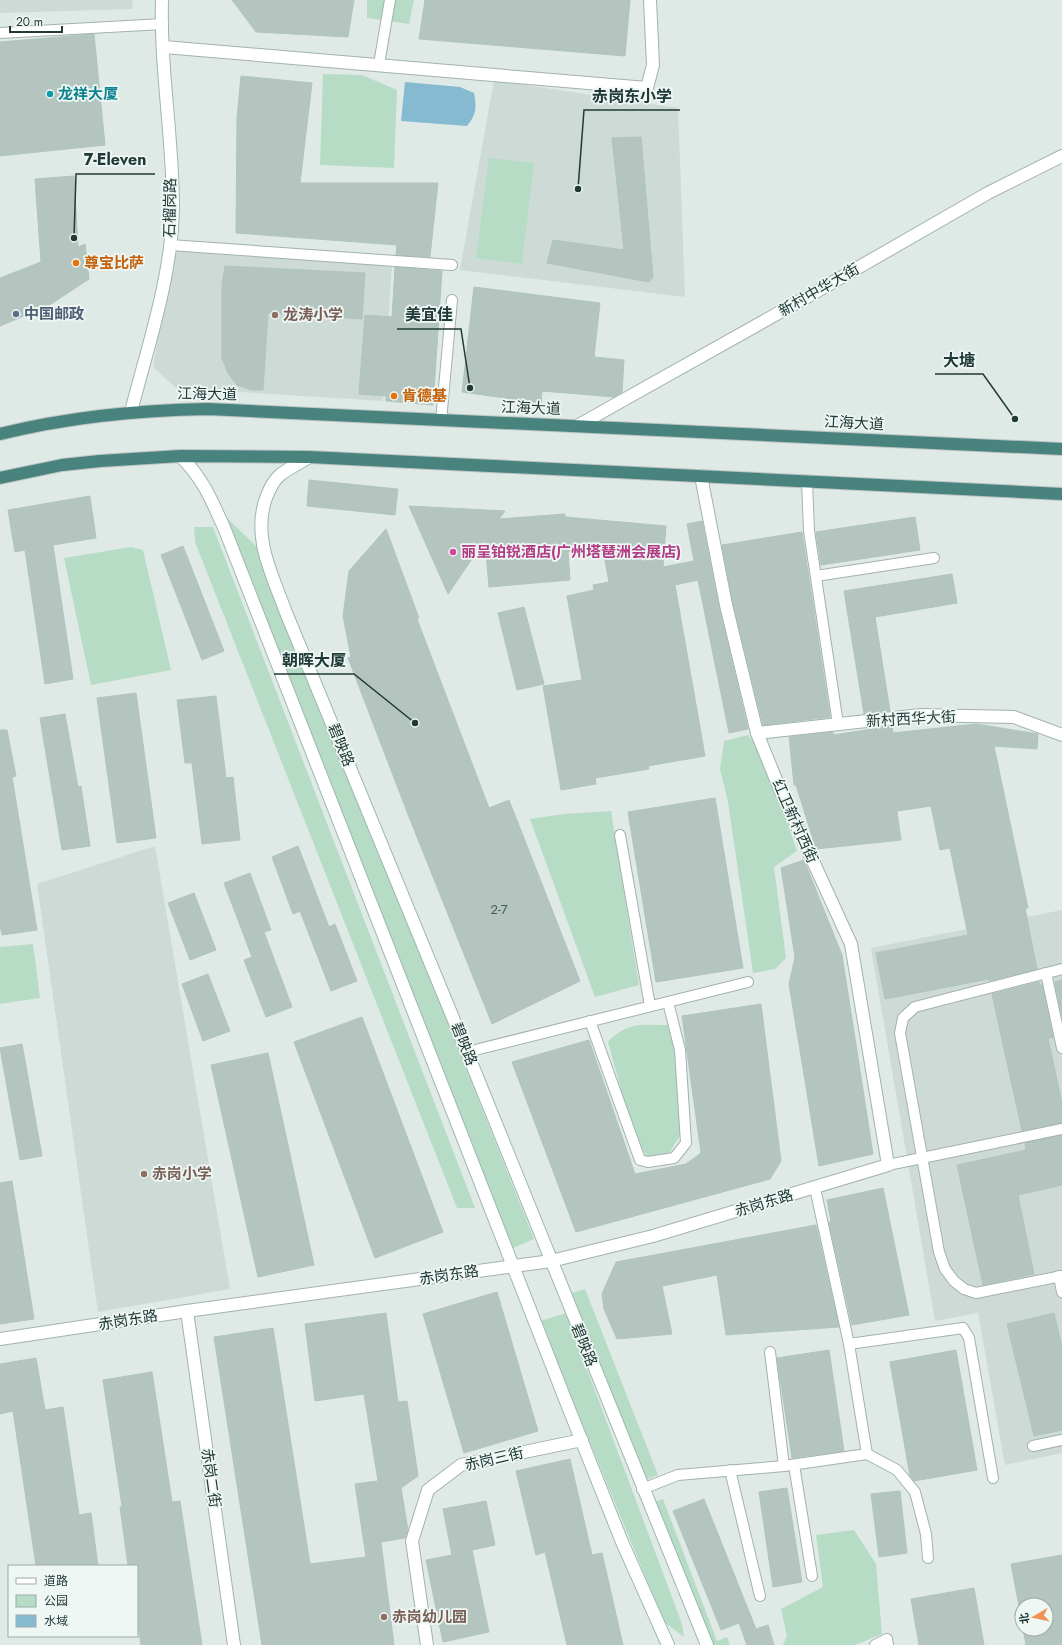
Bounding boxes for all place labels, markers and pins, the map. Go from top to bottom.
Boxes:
callout: 赤岗东小学 [584,82,680,110]
place label: 龙祥大厦 [58,83,118,105]
marker: 龙祥大厦 [45,89,55,99]
callout: 7-Eleven [76,146,155,174]
place label: 尊宝比萨 [84,252,144,274]
marker: 尊宝比萨 [71,258,81,268]
callout: 美宜佳 [397,301,461,329]
place label: 中国邮政 [24,303,84,325]
place label: 龙涛小学 [283,304,343,326]
marker: 中国邮政 [11,309,21,319]
marker: 龙涛小学 [270,310,280,320]
callout: 大塘 [935,346,983,374]
place label: 肯德基 [402,385,447,407]
marker: 肯德基 [389,391,399,401]
place label: 丽呈铂锐酒店(广州塔琶洲会展店) [461,541,681,563]
marker: 丽呈铂锐酒店(广州塔琶洲会展店) [448,547,458,557]
callout: 朝晖大厦 [274,646,354,674]
place label: 赤岗小学 [152,1163,212,1185]
marker: 赤岗小学 [139,1169,149,1179]
place label: 赤岗幼儿园 [392,1606,467,1628]
marker: 赤岗幼儿园 [379,1612,389,1622]

